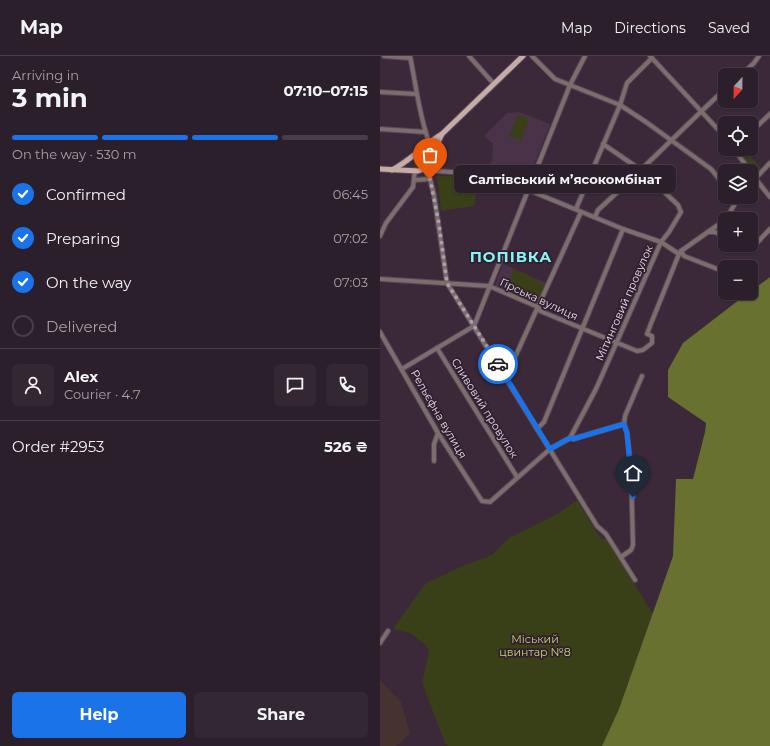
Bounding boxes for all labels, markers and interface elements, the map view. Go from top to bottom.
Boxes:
text: Map [20,16,63,39]
text: Map [561,19,592,37]
text: Directions [614,19,686,37]
text: Saved [708,19,750,37]
text: Arriving in [12,67,79,83]
north arrow [718,68,758,108]
map controls [718,68,758,300]
text: 07:10–07:15 [283,81,368,100]
text: 3 min [12,82,88,114]
button: locate [718,116,758,156]
pin [413,138,447,179]
icon: bag [419,144,441,166]
text: On the way · 530 m [12,146,137,162]
button: layers [718,164,758,204]
callout: Салтівський м’ясокомбінат [454,165,676,193]
text: Салтівський м’ясокомбінат [468,171,662,187]
icon: check [12,183,34,205]
text: Confirmed [46,185,126,204]
text: 06:45 [333,186,368,202]
button: + [718,212,758,252]
icon: check [12,227,34,249]
text: Preparing [46,229,121,248]
text: 07:02 [333,230,368,246]
street label: Мітинговий провулок [592,242,656,363]
district label: ПОПІВКА [470,247,552,266]
button: − [718,260,758,300]
icon: check [12,271,34,293]
text: On the way [46,273,131,292]
text: 07:03 [334,274,368,290]
street label: Гірська вулиця [498,275,580,323]
text: Delivered [46,317,118,336]
courier [478,344,518,384]
icon: car [487,353,509,375]
street label: Сливовий провулок [448,355,522,461]
button: person [12,364,54,406]
button: chat [274,364,316,406]
button: phone [326,364,368,406]
text: Alex [64,367,98,386]
street label: Рельєфна вулиця [408,367,470,461]
text: Courier · 4.7 [64,386,141,402]
text: Order #2953 [12,437,105,456]
text: 526 ₴ [324,437,368,456]
pin [616,456,650,497]
icon: home [622,462,644,484]
park label: Міський цвинтар №8 [499,632,571,659]
button: Help [12,692,186,738]
button: Share [194,692,368,738]

